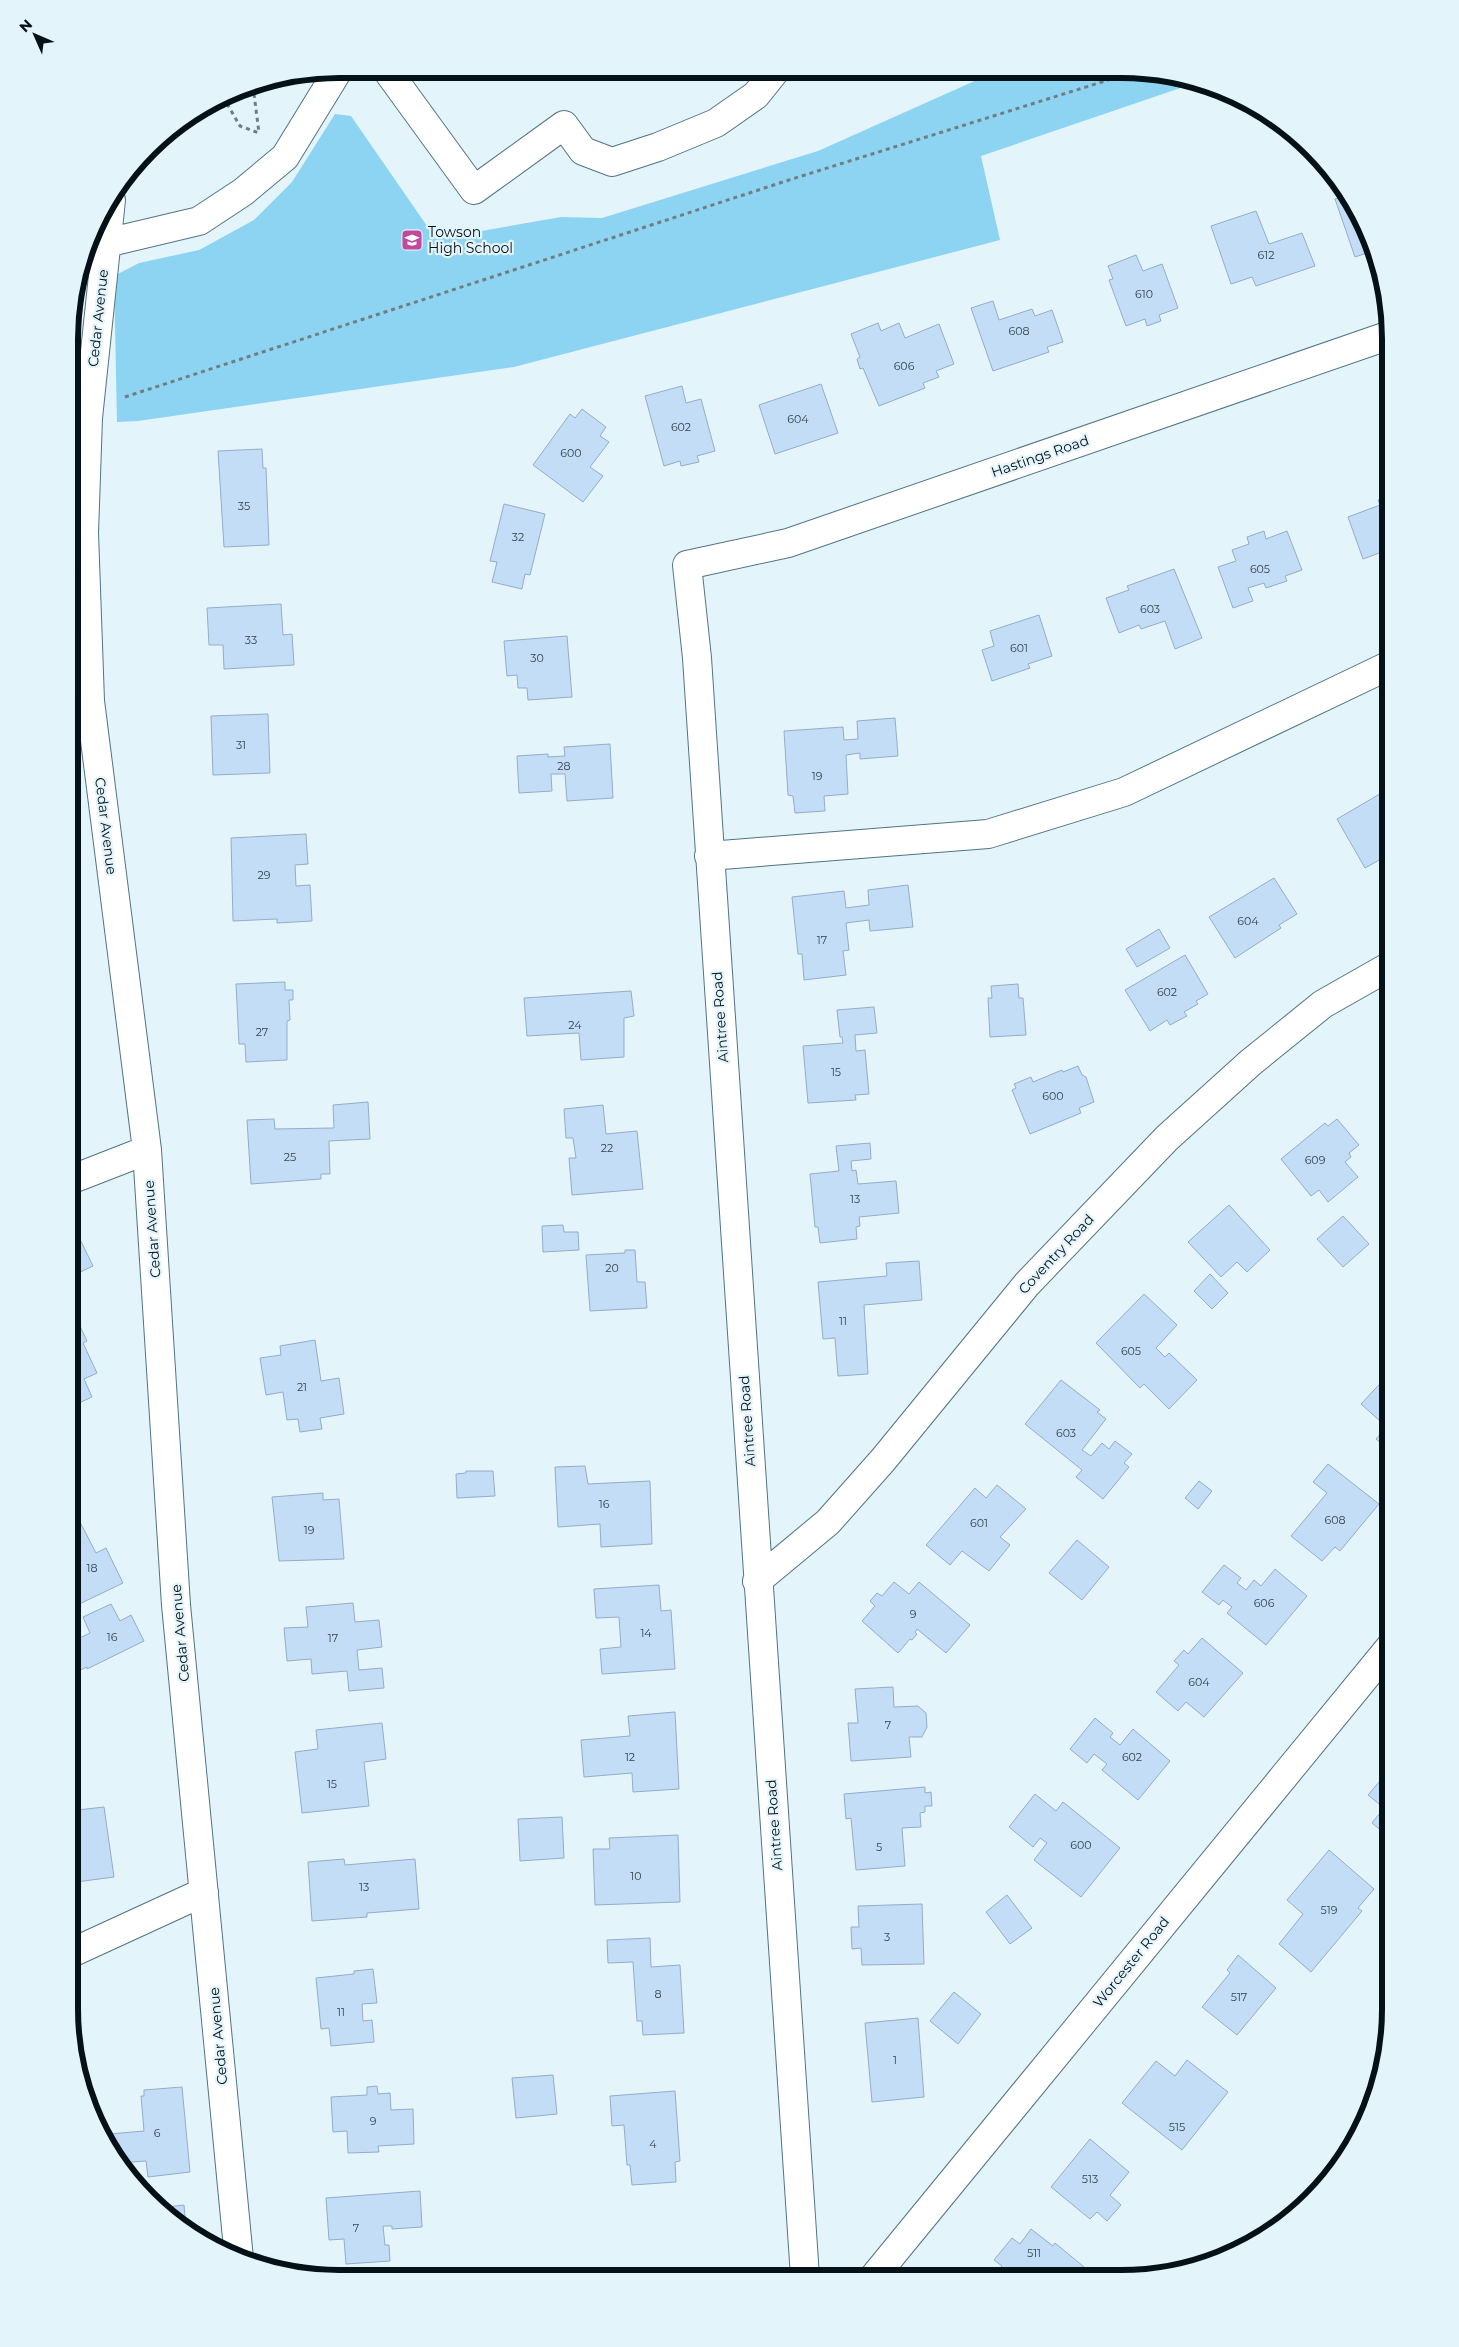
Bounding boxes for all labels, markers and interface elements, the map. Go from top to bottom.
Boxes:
north arrow [10,10,60,60]
text: N [15,15,36,36]
place label: Towson High School [428,223,513,257]
school or university icon: Towson High School [400,228,424,252]
house number: 612 [1258,248,1274,262]
street label: Cedar Avenue [84,268,112,368]
house number: 610 [1135,287,1153,301]
house number: 608 [1009,324,1030,338]
house number: 606 [894,359,915,373]
house number: 604 [787,412,809,426]
house number: 602 [671,420,691,434]
street label: Hastings Road [989,431,1091,481]
house number: 600 [560,446,582,460]
house number: 35 [238,499,250,513]
house number: 32 [512,530,524,544]
house number: 605 [1250,562,1270,576]
house number: 603 [1140,602,1160,616]
house number: 33 [245,633,257,647]
house number: 601 [1010,641,1028,655]
house number: 30 [530,651,544,665]
house number: 31 [236,738,246,752]
house number: 28 [557,759,571,773]
house number: 19 [812,769,823,783]
street label: Cedar Avenue [91,776,121,876]
house number: 29 [258,868,271,882]
house number: 604 [1237,914,1259,928]
house number: 17 [817,933,827,947]
street label: Aintree Road [708,971,732,1063]
house number: 602 [1157,985,1177,999]
house number: 24 [568,1018,582,1032]
house number: 27 [256,1025,268,1039]
house number: 15 [831,1065,841,1079]
house number: 600 [1042,1089,1064,1103]
house number: 22 [601,1141,613,1155]
house number: 25 [284,1150,296,1164]
house number: 609 [1305,1153,1326,1167]
street label: Cedar Avenue [140,1180,164,1278]
house number: 13 [850,1192,860,1206]
street label: Coventry Road [1014,1210,1098,1298]
house number: 20 [605,1261,619,1275]
house number: 11 [839,1314,847,1328]
house number: 605 [1121,1344,1141,1358]
street label: Aintree Road [735,1375,759,1467]
house number: 21 [297,1380,307,1394]
house number: 603 [1056,1426,1076,1440]
house number: 16 [599,1497,610,1511]
house number: 608 [1325,1513,1346,1527]
house number: 601 [970,1516,988,1530]
house number: 19 [304,1523,315,1537]
house number: 18 [87,1561,98,1575]
street label: Cedar Avenue [167,1583,193,1683]
house number: 606 [1254,1596,1275,1610]
house number: 9 [910,1607,917,1621]
house number: 14 [640,1626,652,1640]
house number: 16 [107,1630,118,1644]
house number: 17 [328,1631,338,1645]
house number: 604 [1188,1675,1210,1689]
house number: 7 [885,1718,891,1732]
house number: 12 [625,1750,635,1764]
house number: 602 [1122,1750,1142,1764]
house number: 15 [327,1777,337,1791]
street label: Aintree Road [762,1779,786,1871]
house number: 600 [1070,1838,1092,1852]
house number: 5 [876,1840,882,1854]
house number: 10 [630,1869,642,1883]
house number: 13 [359,1880,369,1894]
house number: 519 [1321,1903,1338,1917]
street label: Worcester Road [1089,1913,1173,2011]
house number: 3 [884,1930,890,1944]
street label: Cedar Avenue [205,1986,231,2086]
house number: 8 [654,1987,662,2001]
house number: 517 [1231,1990,1247,2004]
house number: 11 [337,2005,345,2019]
house number: 1 [893,2053,897,2067]
house number: 9 [370,2114,377,2128]
house number: 515 [1169,2120,1185,2134]
house number: 6 [154,2126,161,2140]
house number: 4 [649,2137,657,2151]
house number: 513 [1082,2172,1098,2186]
house number: 7 [353,2221,359,2235]
house number: 511 [1027,2246,1041,2260]

